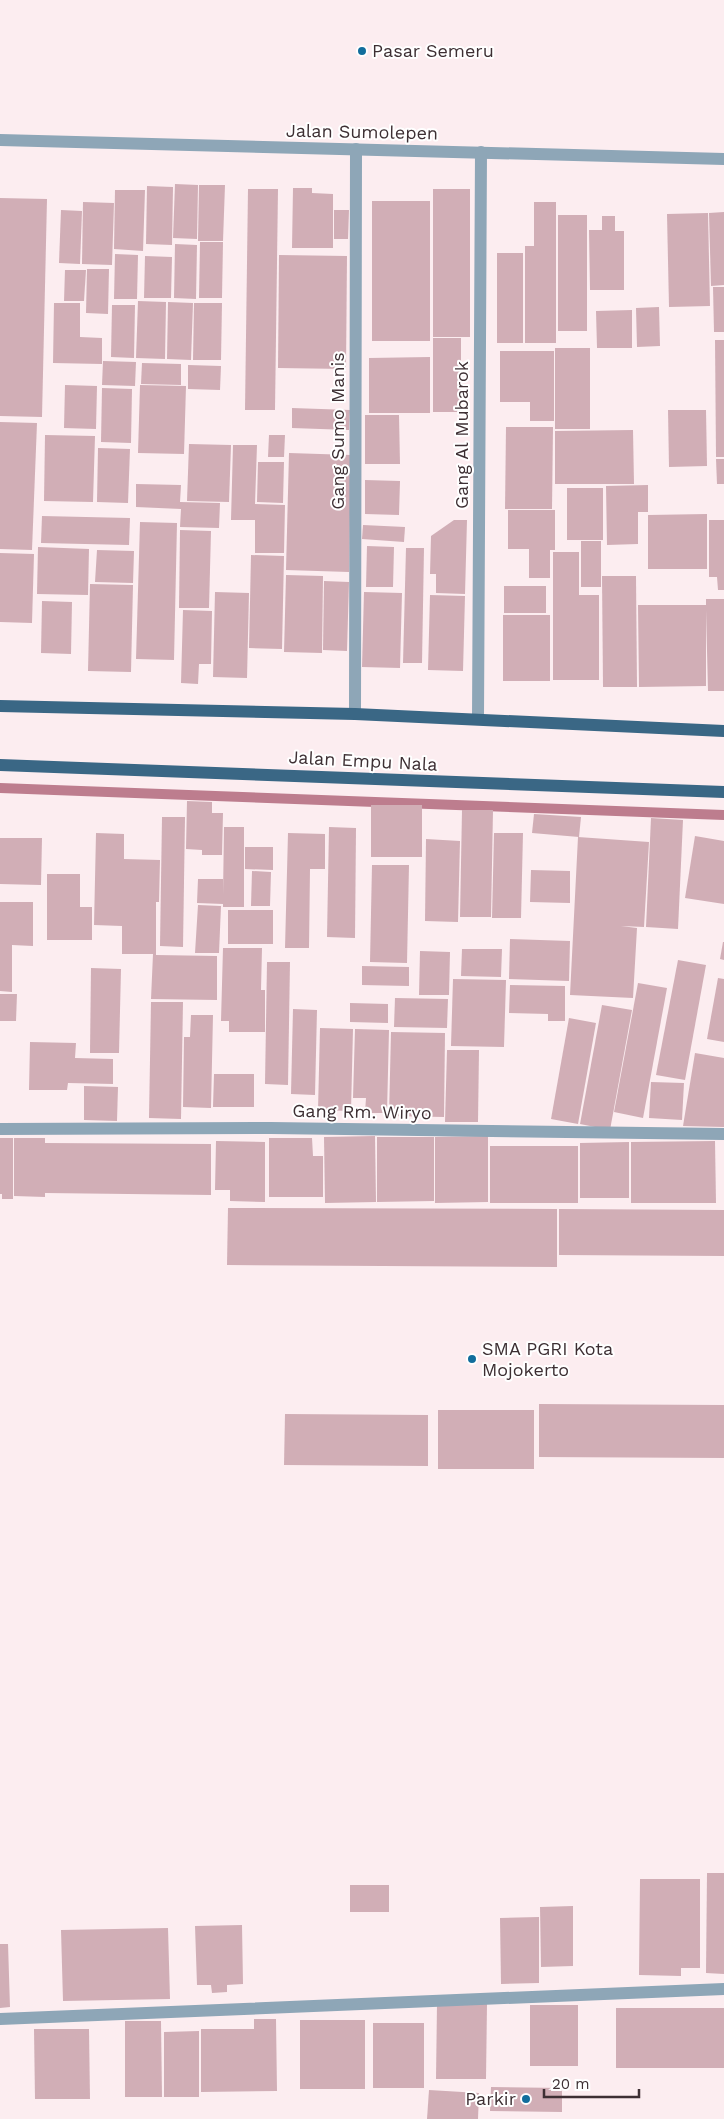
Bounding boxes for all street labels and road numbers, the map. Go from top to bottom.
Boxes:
street label: Jalan Sumolepen [286,120,438,143]
street label: Gang Sumo Manis [327,352,348,510]
street label: Gang Al Mubarok [451,361,472,509]
street label: Jalan Empu Nala [288,746,438,775]
street label: Gang Rm. Wiryo [292,1100,432,1123]

